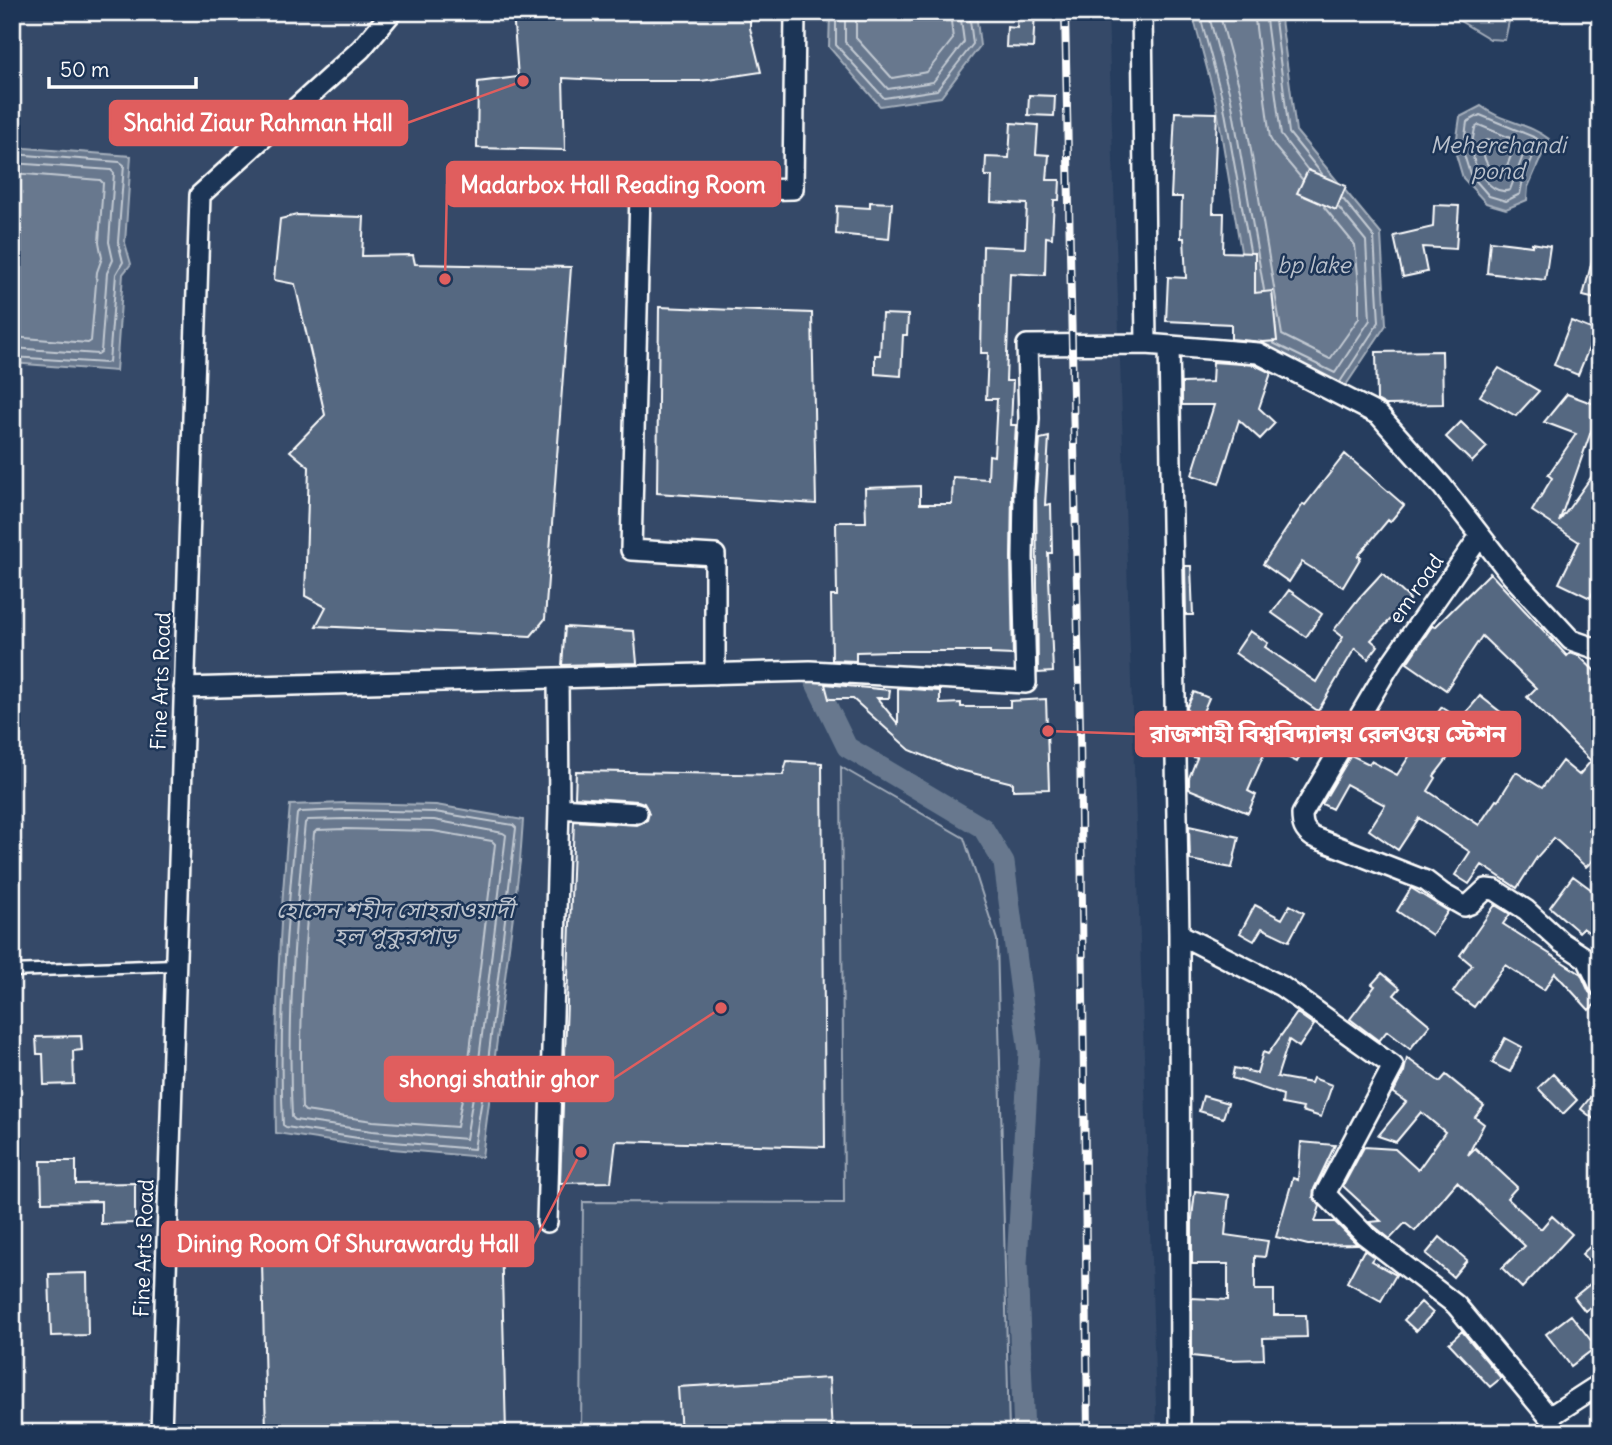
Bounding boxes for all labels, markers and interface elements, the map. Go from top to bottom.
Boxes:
scale bar [49,46,196,90]
text: 50 m [60,56,109,83]
callout: Shahid Ziaur Rahman Hall [110,101,407,145]
text: Shahid Ziaur Rahman Hall [123,108,393,137]
water label: Meherchandi pond [1430,130,1569,185]
callout: Madarbox Hall Reading Room [447,162,780,206]
text: Madarbox Hall Reading Room [460,170,766,199]
water label: bp lake [1277,250,1352,279]
street label: em road [1382,549,1449,629]
street label: Fine Arts Road [145,612,176,750]
callout: রাজশাহী বিশ্ববিদ্যালয় রেলওয়ে স্টেশন [1136,712,1520,756]
text: রাজশাহী বিশ্ববিদ্যালয় রেলওয়ে স্টেশন [1149,719,1507,748]
water label: হোসেন শহীদ সোহরাওয়ার্দী হল পুকুরপাড় [276,895,518,950]
callout: shongi shathir ghor [385,1057,613,1101]
text: shongi shathir ghor [399,1064,599,1093]
street label: Fine Arts Road [128,1179,159,1317]
callout: Dining Room Of Shurawardy Hall [162,1222,533,1266]
text: Dining Room Of Shurawardy Hall [177,1229,519,1258]

